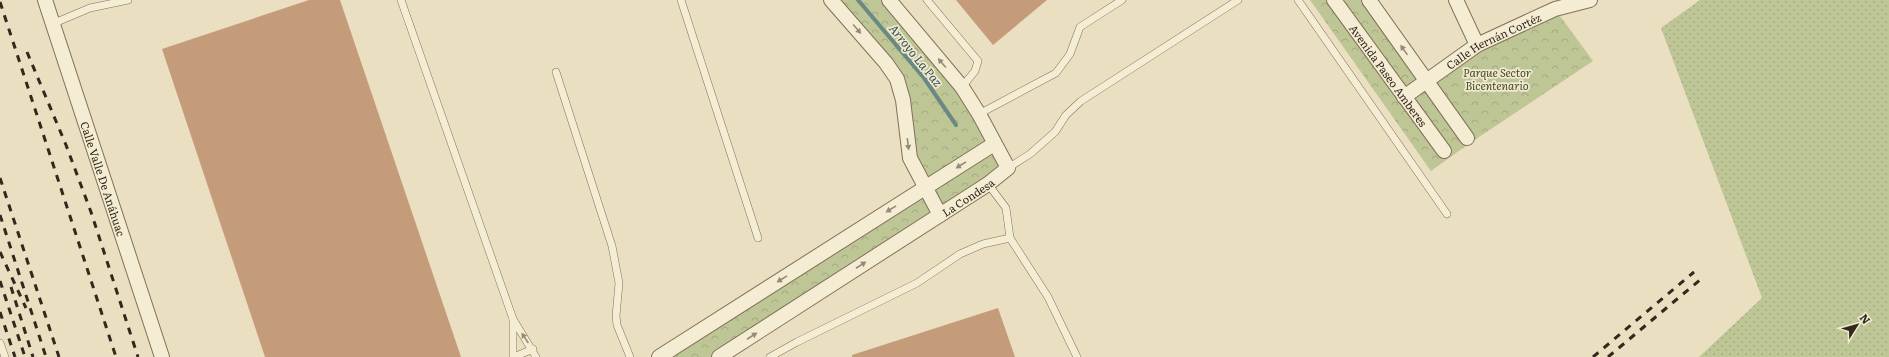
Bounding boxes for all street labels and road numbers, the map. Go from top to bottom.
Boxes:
street label: Calle Hernán Cortéz [1443,8,1544,73]
street label: Avenida Paseo Amberes [1346,21,1431,130]
street label: Calle Valle De Anáhuac [77,119,130,239]
street label: La Condesa [939,174,998,220]

